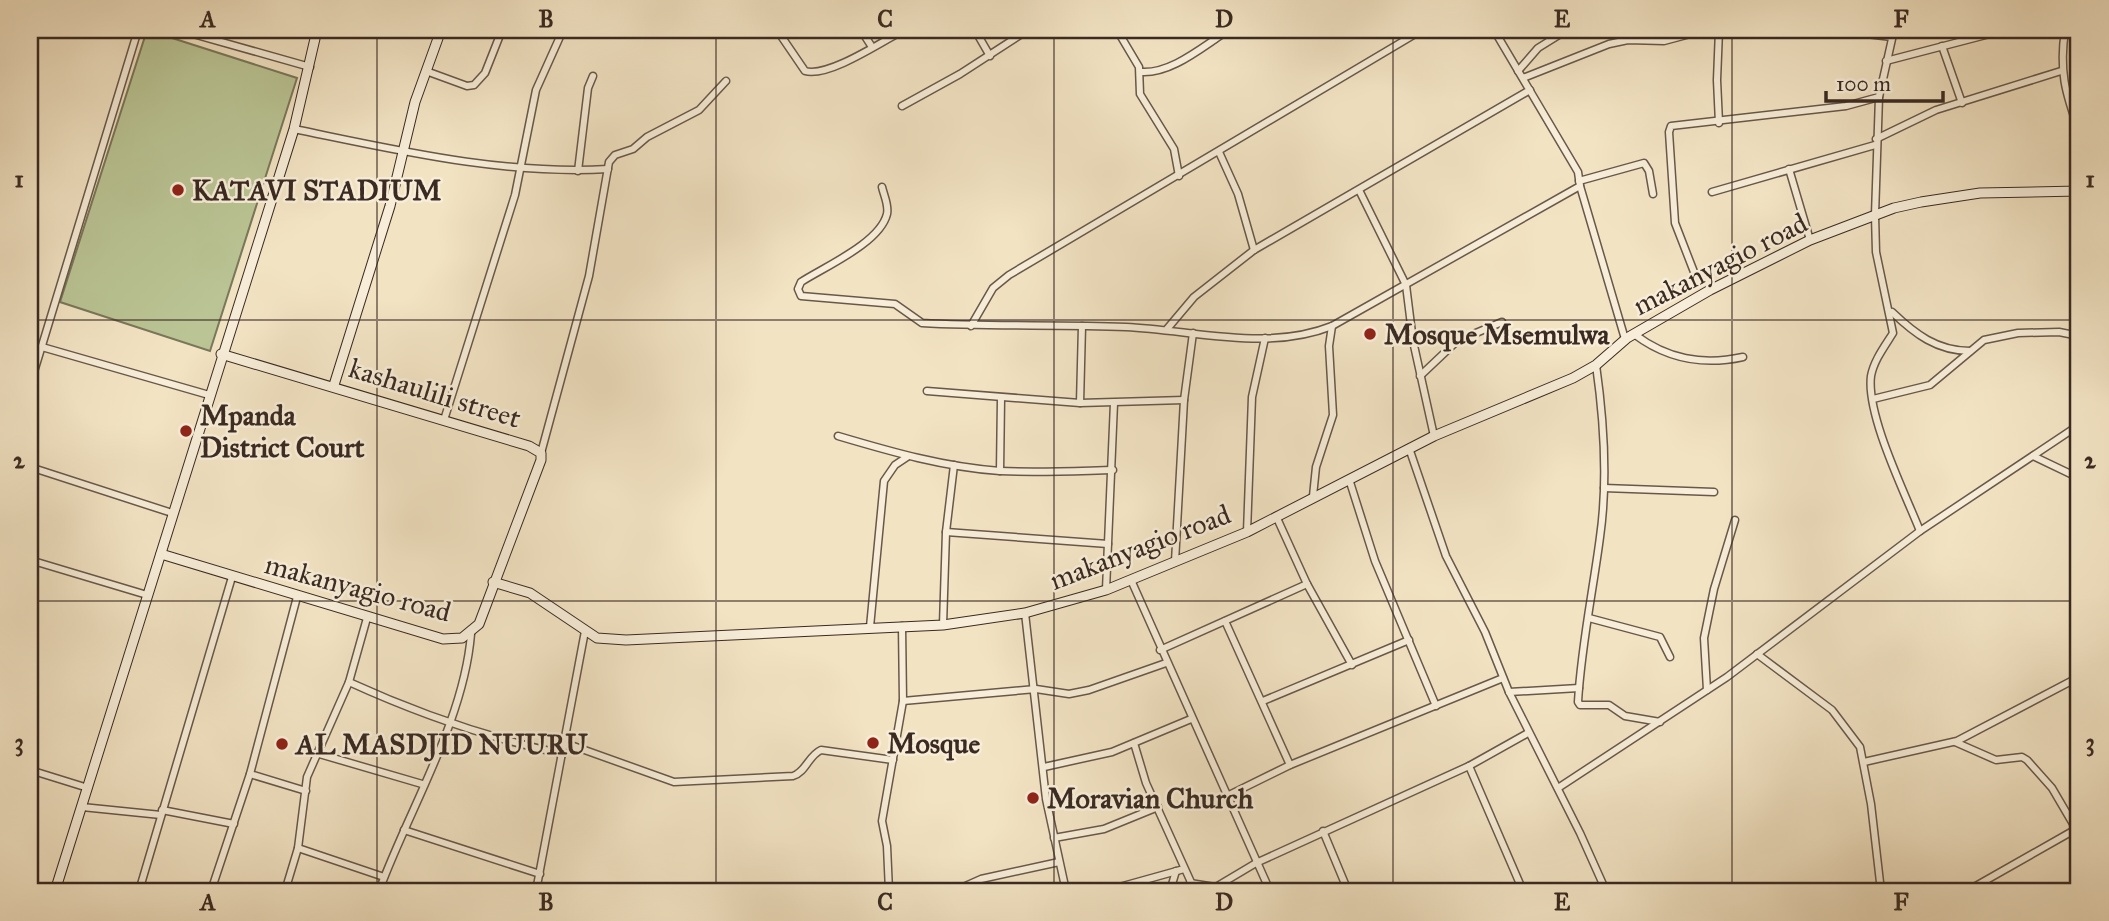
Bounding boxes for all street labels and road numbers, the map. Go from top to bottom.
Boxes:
street label: makanyagio road [1627,205,1813,323]
street label: kashaulili street [345,350,525,436]
street label: makanyagio road [1044,496,1236,598]
street label: makanyagio road [261,546,455,630]

